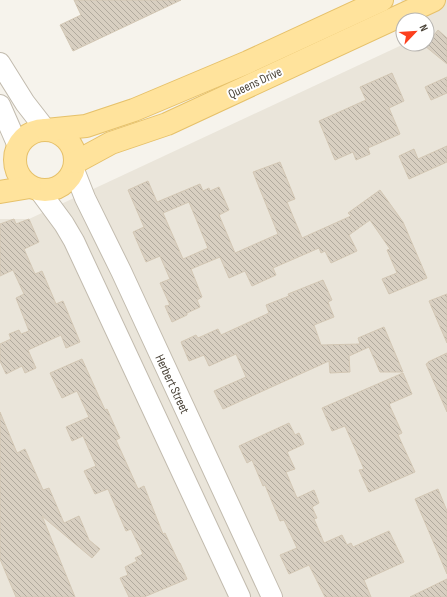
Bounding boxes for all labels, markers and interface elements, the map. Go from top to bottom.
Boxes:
north arrow [395,12,435,52]
text: N [416,23,431,34]
street label: Queens Drive [226,64,284,102]
street label: Herbert Street [151,352,193,416]

